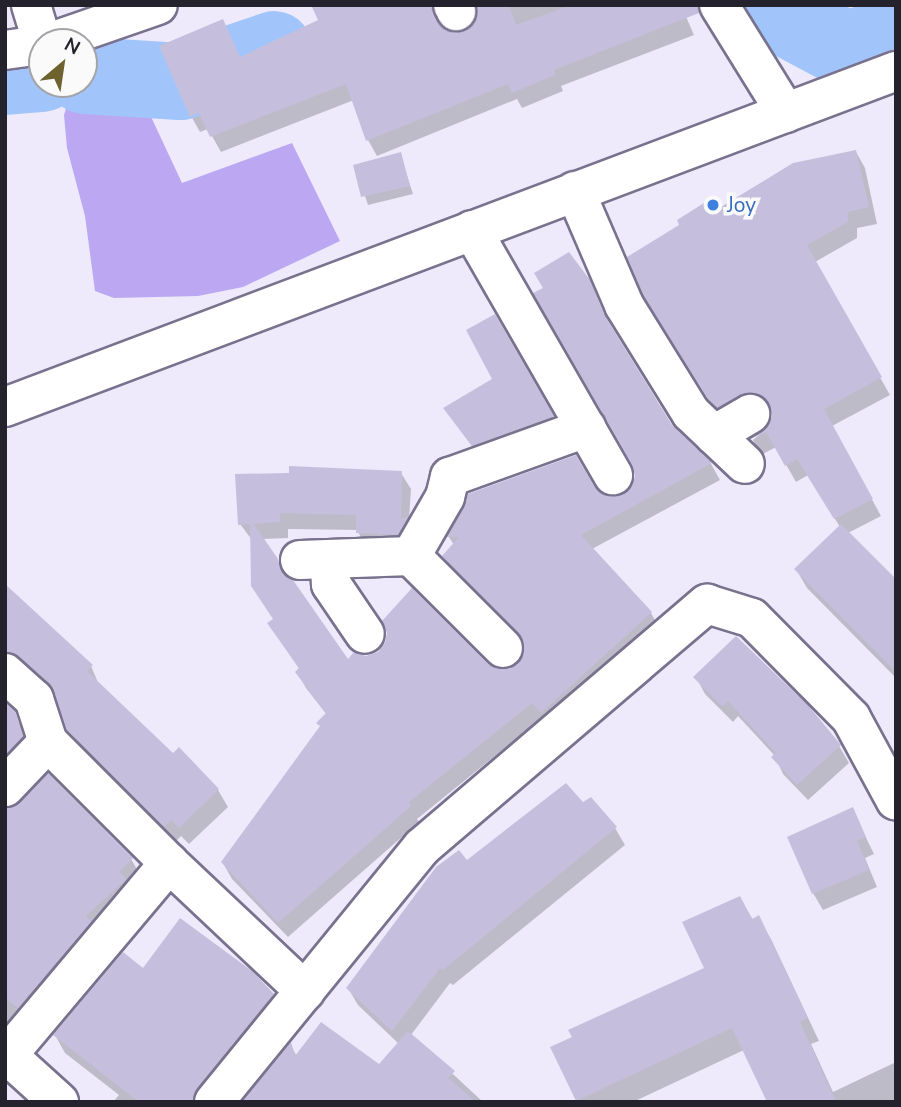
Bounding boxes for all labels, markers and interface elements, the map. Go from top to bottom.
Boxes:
north arrow [28,28,98,98]
text: N [60,32,85,61]
place label: Joy [727,192,756,218]
marker: Joy [705,197,721,213]

